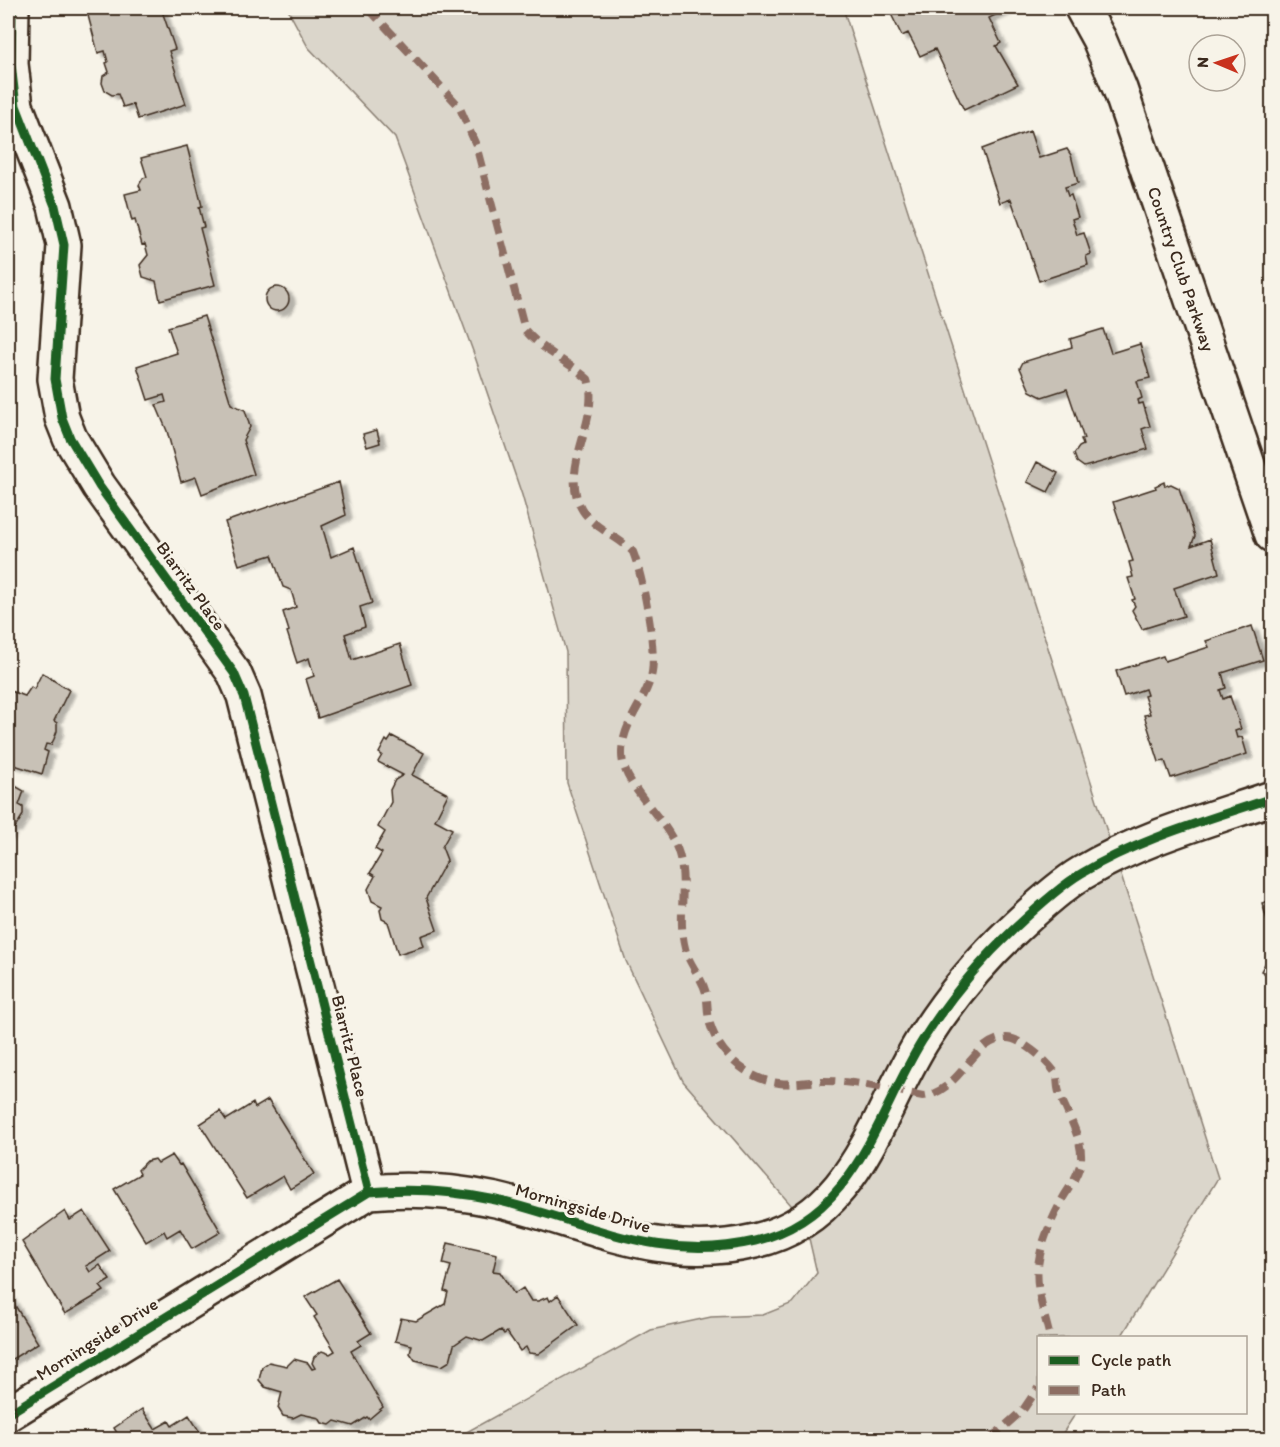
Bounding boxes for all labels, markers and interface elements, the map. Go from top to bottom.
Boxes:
north arrow [1187,33,1247,93]
text: N [1193,57,1212,68]
street label: Country Club Parkway [1142,184,1220,355]
street label: Biarritz Place [151,537,231,635]
street label: Biarritz Place [327,993,373,1099]
street label: Morningside Drive [513,1178,653,1238]
street label: Morningside Drive [32,1293,162,1385]
legend [1037,1336,1247,1414]
text: Cycle path [1091,1349,1172,1371]
text: Path [1091,1379,1126,1401]

